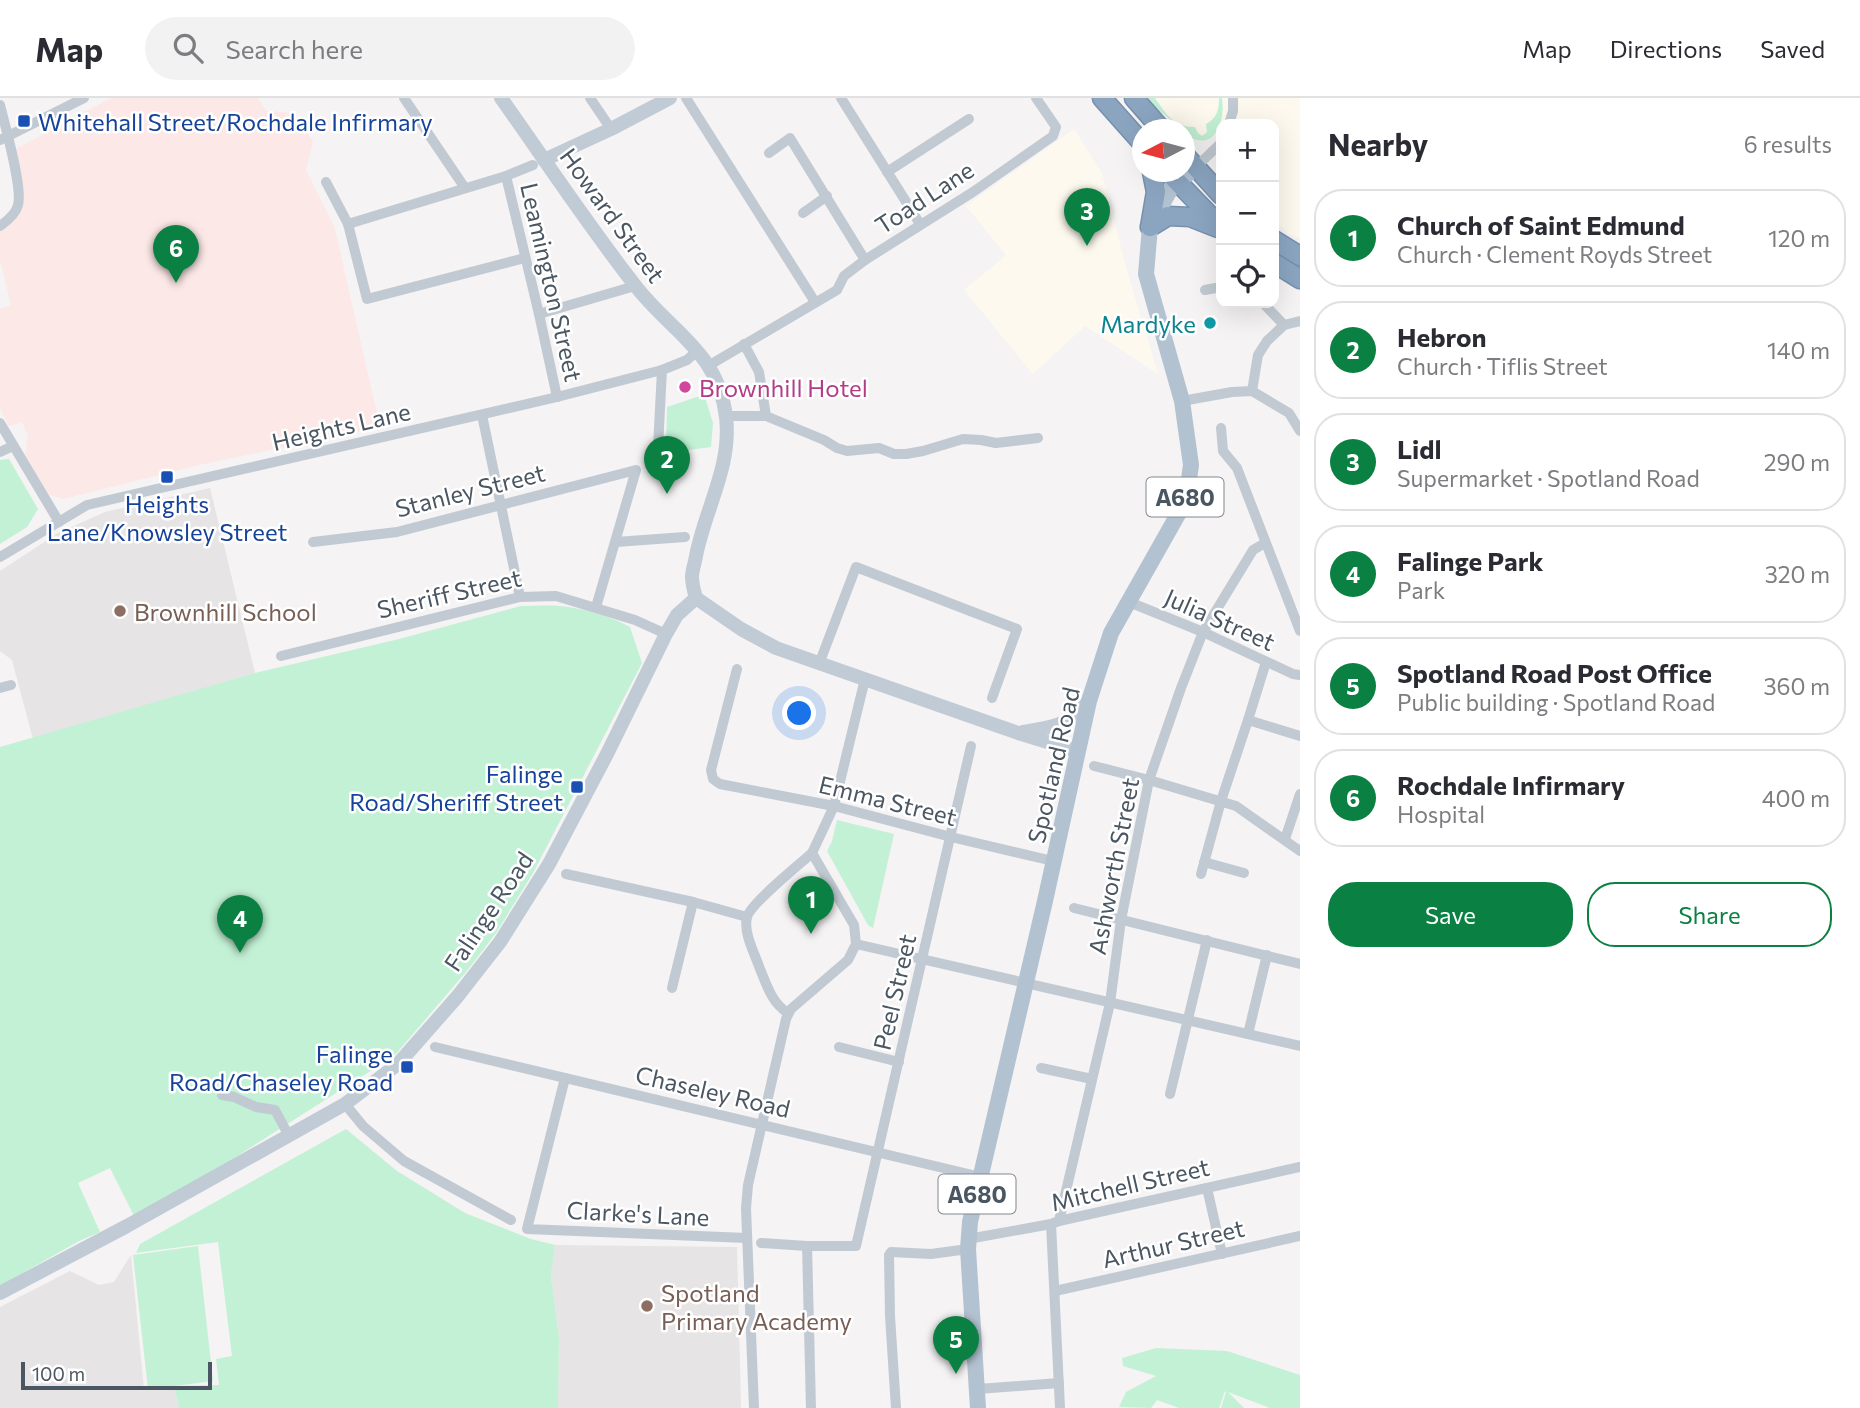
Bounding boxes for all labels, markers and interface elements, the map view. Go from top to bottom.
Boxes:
search box [145,17,635,80]
text: Map [35,28,103,69]
icon: search [169,29,207,67]
text: Search here [225,33,363,64]
text: Map [1522,34,1572,63]
text: Directions [1610,34,1722,63]
text: Saved [1760,34,1825,63]
place label: Whitehall Street/Rochdale Infirmary [38,107,433,136]
marker: Whitehall Street/Rochdale Infirmary [16,113,32,129]
north arrow [1132,119,1195,182]
map controls [1216,119,1279,308]
button: + [1216,119,1279,182]
text: Nearby [1328,125,1428,162]
text: 6 results [1744,130,1832,158]
street label: Howard Street [555,142,672,288]
street label: Toad Lane [869,154,979,240]
street label: Leamington Street [515,180,589,384]
button: − [1216,182,1279,245]
pin: 3 [1064,188,1110,246]
text: Church of Saint Edmund [1397,209,1685,240]
text: 1 [1348,224,1358,252]
text: 120 m [1768,224,1830,252]
pin: 6 [153,225,199,283]
text: Church · Clement Royds Street [1397,240,1712,268]
button: locate [1216,245,1279,308]
place label: Mardyke [1100,309,1196,338]
marker: Mardyke [1202,315,1218,331]
text: Hebron [1397,321,1487,352]
text: 2 [1346,336,1360,364]
text: 140 m [1767,336,1830,364]
text: Church · Tiflis Street [1397,352,1608,380]
place label: Brownhill Hotel [699,373,868,402]
marker: Brownhill Hotel [677,379,693,395]
street label: Heights Lane [269,396,413,456]
text: Lidl [1397,433,1442,464]
pin: 2 [644,436,690,494]
text: 3 [1346,448,1360,476]
text: 290 m [1764,448,1830,476]
street label: Stanley Street [392,457,548,523]
text: Supermarket · Spotland Road [1397,464,1700,492]
marker: Heights Lane/Knowsley Street [159,469,175,485]
road number: A680 [1146,478,1224,516]
place label: Heights Lane/Knowsley Street [47,489,287,546]
text: Falinge Park [1397,545,1543,576]
text: 4 [1346,560,1360,588]
text: 320 m [1765,560,1830,588]
street label: Sheriff Street [374,562,524,624]
text: Park [1397,576,1445,604]
street label: Julia Street [1160,582,1280,656]
place label: Brownhill School [134,597,317,626]
marker: Brownhill School [112,603,128,619]
text: Spotland Road Post Office [1397,657,1712,688]
text: 5 [1346,672,1360,700]
text: 360 m [1763,672,1830,700]
street label: Spotland Road [1021,684,1085,846]
text: Public building · Spotland Road [1397,688,1715,716]
your location [782,696,816,730]
place label: Falinge Road/Sheriff Street [349,759,563,816]
street label: Emma Street [816,769,960,831]
text: Rochdale Infirmary [1397,769,1625,800]
street label: Ashworth Street [1082,775,1144,957]
marker: Falinge Road/Sheriff Street [569,779,585,795]
text: 6 [1346,784,1360,812]
text: 400 m [1762,784,1830,812]
text: Hospital [1397,800,1485,828]
street label: Falinge Road [437,846,539,976]
pin: 1 [788,876,834,934]
button: Save [1328,882,1573,947]
button: Share [1587,882,1832,947]
pin: 4 [217,895,263,953]
street label: Peel Street [867,931,921,1053]
place label: Falinge Road/Chaseley Road [169,1039,393,1096]
marker: Falinge Road/Chaseley Road [399,1059,415,1075]
street label: Chaseley Road [633,1059,793,1123]
street label: Mitchell Street [1048,1152,1212,1216]
road number: A680 [939,1175,1016,1214]
street label: Clarke's Lane [566,1195,710,1231]
street label: Arthur Street [1099,1213,1247,1273]
place label: Spotland Primary Academy [661,1278,852,1335]
marker: Spotland Primary Academy [639,1298,655,1314]
pin: 5 [933,1316,979,1374]
scale bar [21,1359,212,1391]
text: 100 m [32,1362,85,1385]

